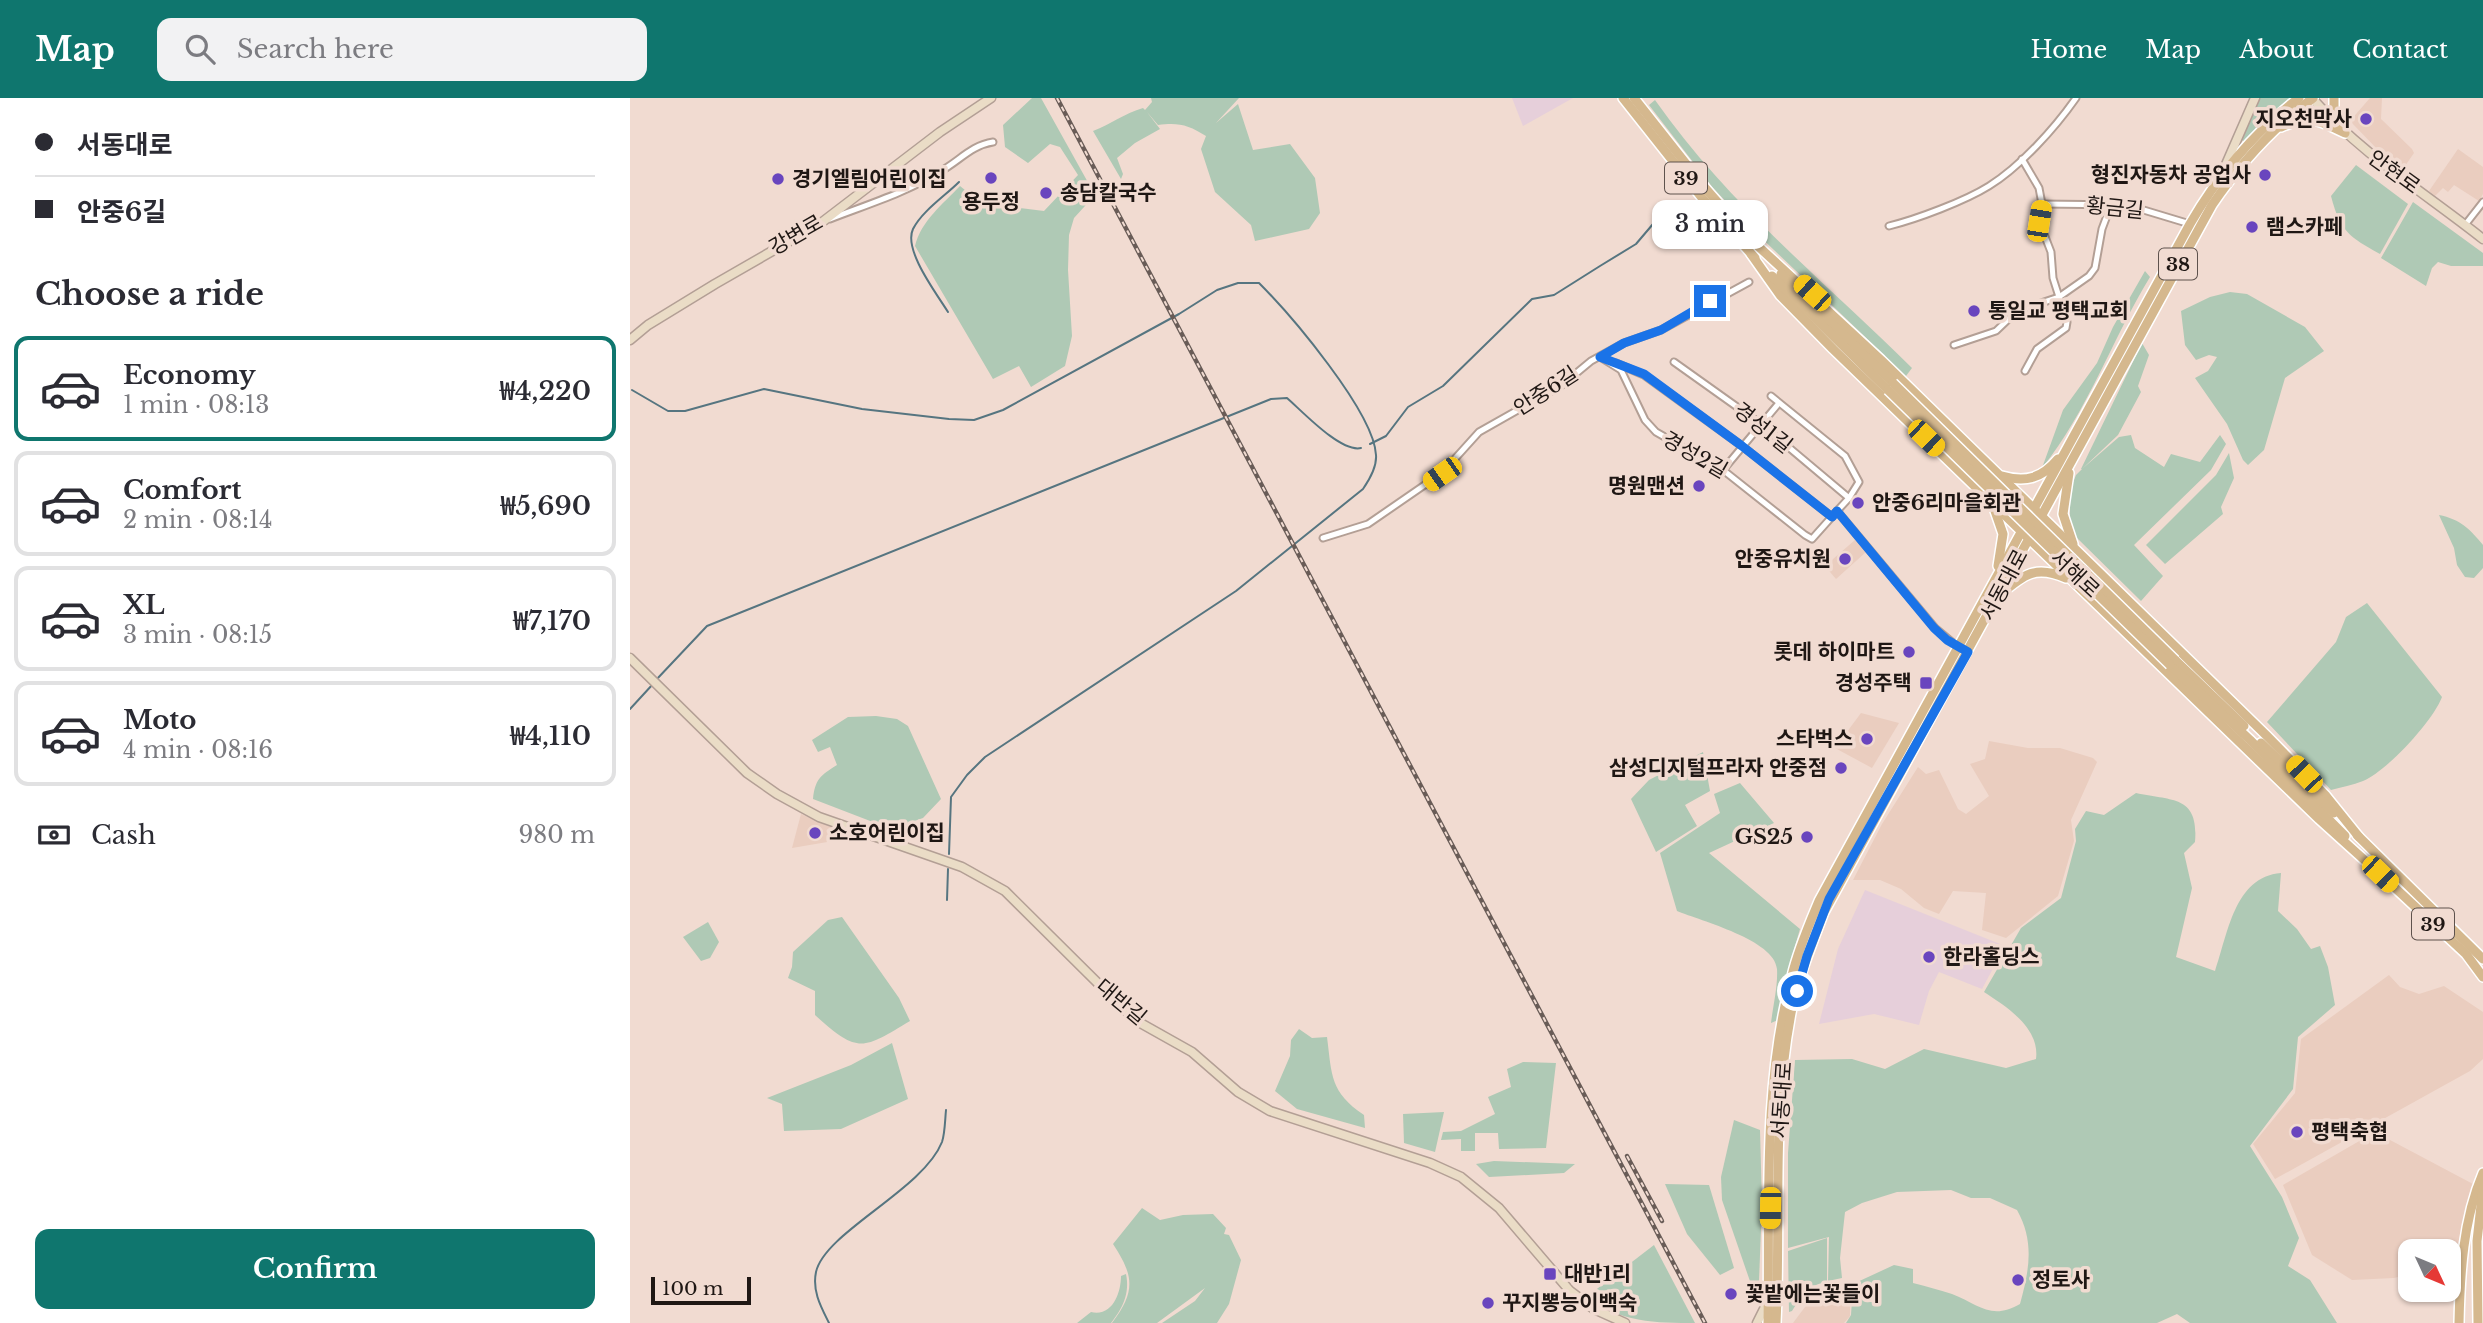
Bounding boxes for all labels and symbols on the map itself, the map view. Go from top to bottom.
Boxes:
place label: 지오천막사 [2255,106,2352,132]
marker: 지오천막사 [2358,111,2374,127]
street label: 안현로 [2363,144,2425,200]
road number: 39 [1665,162,1707,194]
place label: 형진자동차 공업사 [2091,162,2251,188]
place label: 경기엘림어린이집 [792,166,947,192]
marker: 형진자동차 공업사 [2257,167,2273,183]
marker: 용두정 [983,170,999,186]
marker: 경기엘림어린이집 [770,171,786,187]
place label: 송담칼국수 [1060,180,1157,206]
marker: 송담칼국수 [1038,185,1054,201]
place label: 용두정 [962,189,1020,215]
street label: 황금길 [2085,192,2145,224]
car [2026,199,2053,243]
callout: 3 min [1652,200,1768,248]
street label: 강변로 [764,209,828,261]
place label: 램스카페 [2266,214,2343,240]
marker: 램스카페 [2244,219,2260,235]
road number: 38 [2159,248,2197,280]
car [1790,271,1835,315]
route end [1694,285,1726,317]
place label: 통일교 평택교회 [1988,298,2129,324]
marker: 통일교 평택교회 [1966,303,1982,319]
street label: 안중6길 [1509,361,1583,421]
street label: 경성1길 [1728,397,1798,459]
car [1904,416,1949,460]
street label: 경성2길 [1658,426,1732,484]
car [1419,453,1466,495]
place label: 명원맨션 [1608,473,1685,499]
marker: 명원맨션 [1691,478,1707,494]
place label: 안중6리마을회관 [1872,490,2021,516]
marker: 안중6리마을회관 [1850,495,1866,511]
street label: 서동대로 [1974,545,2034,625]
street label: 서해로 [2045,545,2105,603]
place label: 안중유치원 [1734,546,1831,572]
marker: 안중유치원 [1837,551,1853,567]
place label: 롯데 하이마트 [1773,639,1895,665]
marker: 롯데 하이마트 [1901,644,1917,660]
place label: 경성주택 [1835,670,1912,696]
marker: 경성주택 [1918,675,1934,691]
place label: 스타벅스 [1776,726,1853,752]
marker: 스타벅스 [1859,731,1875,747]
car [2282,752,2327,796]
place label: 삼성디지털프라자 안중점 [1609,755,1827,781]
marker: 삼성디지털프라자 안중점 [1833,760,1849,776]
place label: 소호어린이집 [829,820,945,846]
place label: GS25 [1735,824,1793,850]
marker: 소호어린이집 [807,825,823,841]
marker: GS25 [1799,829,1815,845]
car [2358,852,2403,896]
road number: 39 [2412,908,2454,940]
place label: 한라홀딩스 [1943,944,2040,970]
marker: 한라홀딩스 [1921,949,1937,965]
street label: 대반길 [1090,973,1152,1031]
route start [1781,975,1813,1007]
street label: 서동대로 [1766,1061,1798,1139]
place label: 평택축협 [2311,1119,2388,1145]
marker: 평택축협 [2289,1124,2305,1140]
car [1760,1187,1781,1229]
north arrow [2398,1239,2460,1302]
place label: 대반1리 [1564,1261,1631,1287]
marker: 대반1리 [1542,1266,1558,1282]
place label: 정토사 [2032,1267,2090,1293]
marker: 정토사 [2010,1272,2026,1288]
scale bar [651,1274,751,1306]
place label: 꽃밭에는꽃들이 [1745,1281,1880,1307]
marker: 꽃밭에는꽃들이 [1723,1286,1739,1302]
place label: 꾸지뽕능이백숙 [1502,1290,1637,1316]
marker: 꾸지뽕능이백숙 [1480,1295,1496,1311]

